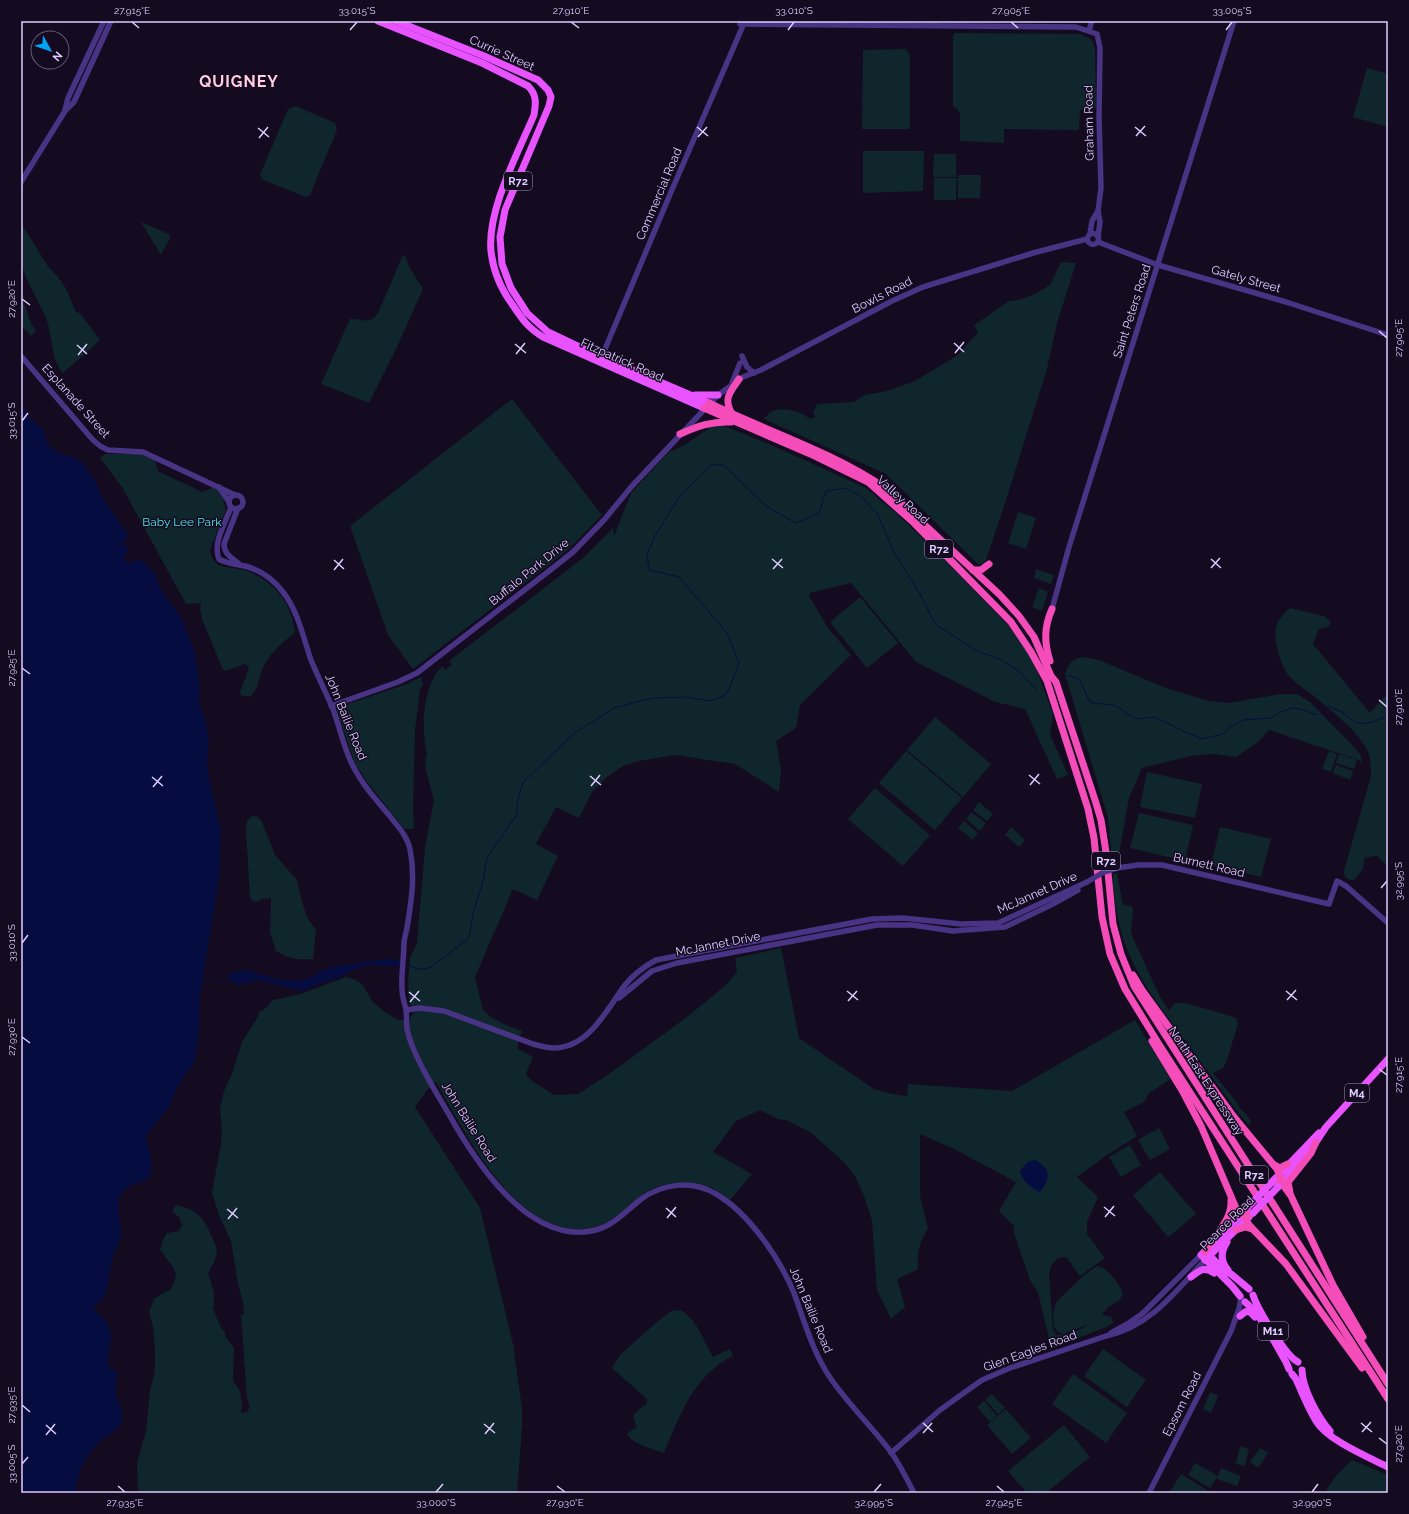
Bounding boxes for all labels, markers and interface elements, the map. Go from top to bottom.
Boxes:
text: 27.915°E [114,5,150,16]
text: 33.015°S [338,5,376,16]
text: 27.910°E [553,5,589,16]
text: 33.010°S [775,5,813,16]
text: 27.905°E [992,5,1030,16]
text: 33.005°S [1213,5,1252,16]
north arrow [30,30,70,70]
street label: Currie Street [467,32,537,74]
text: N [50,49,65,64]
district label: QUIGNEY [199,72,279,91]
street label: Graham Road [1081,85,1097,161]
street label: Commercial Road [633,146,685,242]
road number: R72 [504,172,532,190]
street label: Saint Peters Road [1110,262,1154,360]
street label: Gately Street [1210,262,1282,296]
street label: Bowls Road [850,274,914,316]
text: 27.920°E [6,280,17,318]
text: 27.905°E [1393,319,1404,357]
street label: Fitzpatrick Road [578,335,666,385]
street label: Esplanade Street [39,361,113,441]
text: 33.015°S [6,402,17,440]
street label: Valley Road [874,473,932,527]
park label: Baby Lee Park [142,515,222,529]
street label: Buffalo Park Drive [486,536,572,608]
road number: R72 [925,540,953,558]
text: 27.925°E [6,649,17,687]
street label: John Bailie Road [322,672,370,762]
text: 27.910°E [1393,689,1404,725]
street label: Burnett Road [1172,850,1246,880]
road number: R72 [1092,852,1120,870]
text: 32.995°S [1393,862,1404,900]
street label: McJannet Drive [995,869,1079,917]
text: 33.010°S [6,924,17,962]
street label: McJannet Drive [674,929,762,959]
text: 27.930°E [6,1018,17,1056]
street label: North East Expressway [1166,1024,1247,1138]
text: 27.915°E [1393,1057,1404,1093]
street label: John Bailie Road [439,1079,499,1165]
road number: M4 [1345,1084,1369,1102]
road number: R72 [1240,1166,1268,1184]
street label: Pearce Road [1197,1193,1257,1253]
street label: John Bailie Road [787,1265,835,1355]
road number: M11 [1258,1322,1288,1340]
street label: Glen Eagles Road [981,1328,1079,1374]
street label: Epsom Road [1160,1369,1204,1439]
text: 27.935°E [6,1386,17,1424]
text: 27.920°E [1393,1425,1404,1463]
text: 33.005°S [6,1445,17,1484]
text: 27.935°E [106,1497,144,1508]
text: 33.000°S [416,1497,456,1508]
text: 27.930°E [546,1497,584,1508]
text: 32.995°S [855,1497,893,1508]
text: 27.925°E [985,1497,1023,1508]
text: 32.990°S [1293,1497,1331,1508]

